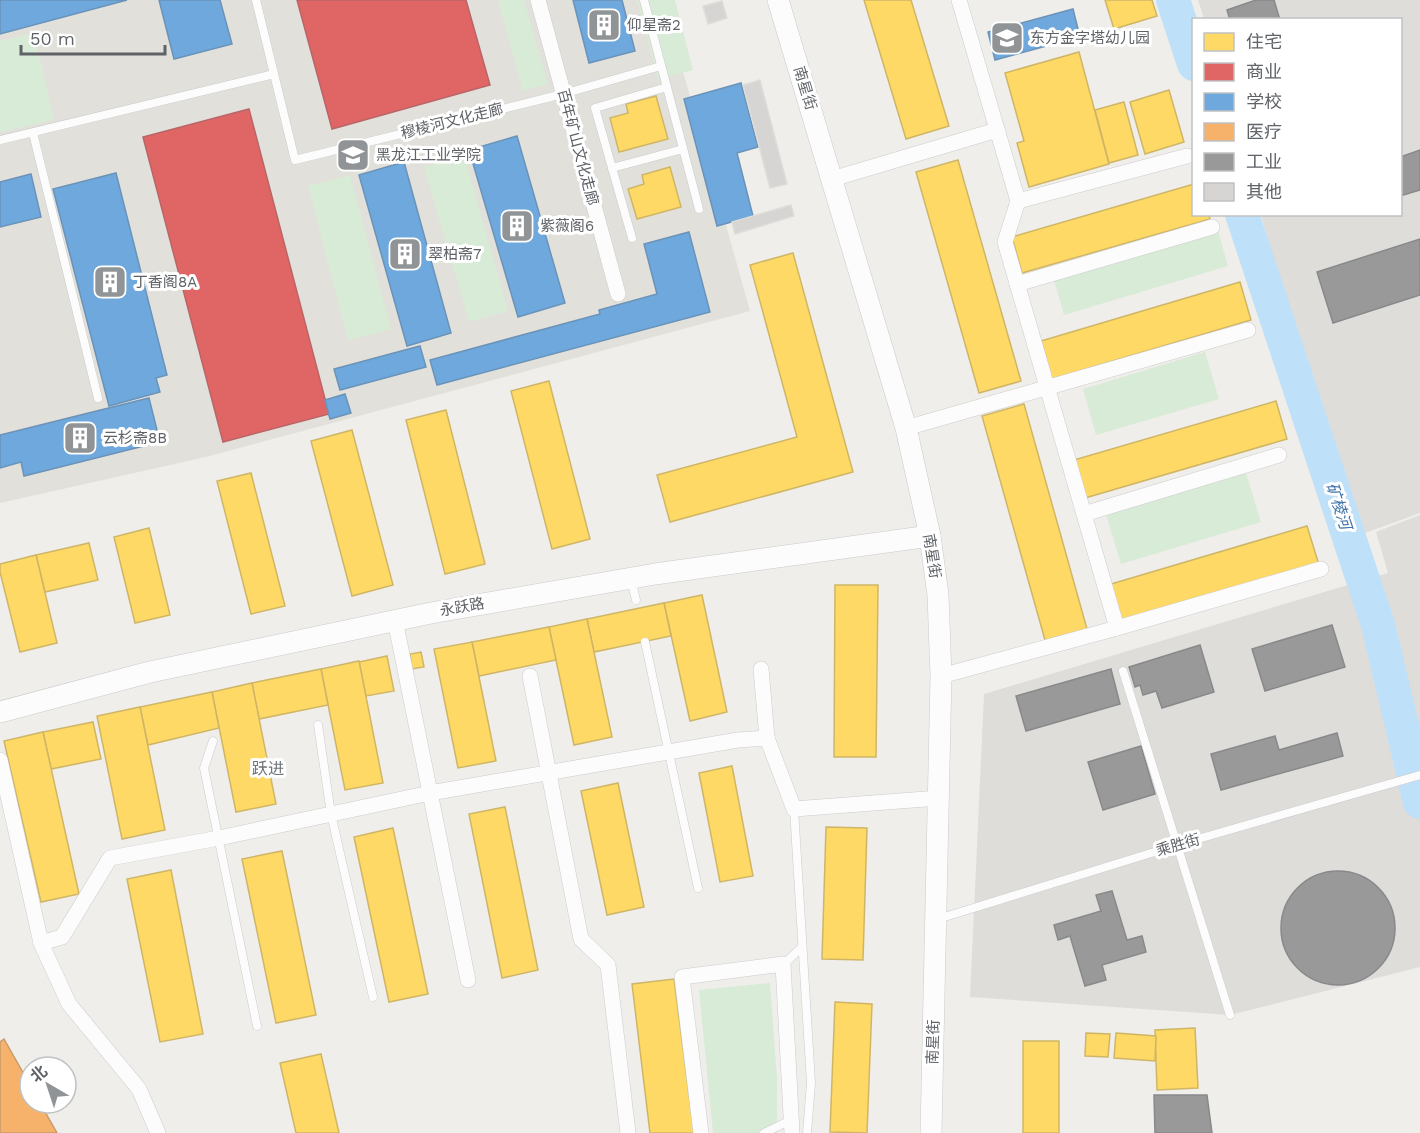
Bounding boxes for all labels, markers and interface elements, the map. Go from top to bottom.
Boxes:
building icon: 仰星斋2 [586,7,622,43]
place label: 仰星斋2 [627,16,681,34]
scale bar [21,18,165,56]
legend [1192,18,1402,216]
school or university icon: 东方金字塔幼儿园 [989,20,1025,56]
text: 50 m [30,28,75,49]
place label: 东方金字塔幼儿园 [1030,29,1150,47]
text: 住宅 [1246,31,1282,52]
text: 商业 [1246,61,1282,82]
street label: 南星街 [790,64,820,112]
street label: 百年矿山文化走廊 [554,87,602,207]
text: 学校 [1246,91,1282,112]
street label: 穆棱河文化走廊 [399,100,505,142]
text: 医疗 [1246,121,1282,142]
school or university icon: 黑龙江工业学院 [335,137,371,173]
place label: 黑龙江工业学院 [376,146,481,164]
text: 工业 [1246,151,1282,172]
text: 其他 [1246,181,1282,202]
building icon: 紫薇阁6 [499,208,535,244]
place label: 紫薇阁6 [540,217,594,235]
building icon: 翠柏斋7 [387,236,423,272]
place label: 翠柏斋7 [428,245,481,263]
building icon: 丁香阁8A [92,264,128,300]
place label: 丁香阁8A [133,273,197,291]
building icon: 云杉斋8B [62,420,98,456]
place label: 云杉斋8B [103,429,167,447]
water label: 矿棱河 [1323,480,1356,535]
street label: 南星街 [920,532,944,580]
street label: 永跃路 [438,594,486,620]
district label: 跃进 [252,759,284,778]
street label: 乘胜街 [1154,830,1202,860]
street label: 南星街 [923,1019,943,1065]
north arrow [18,1055,78,1115]
text: 北 [27,1061,51,1086]

